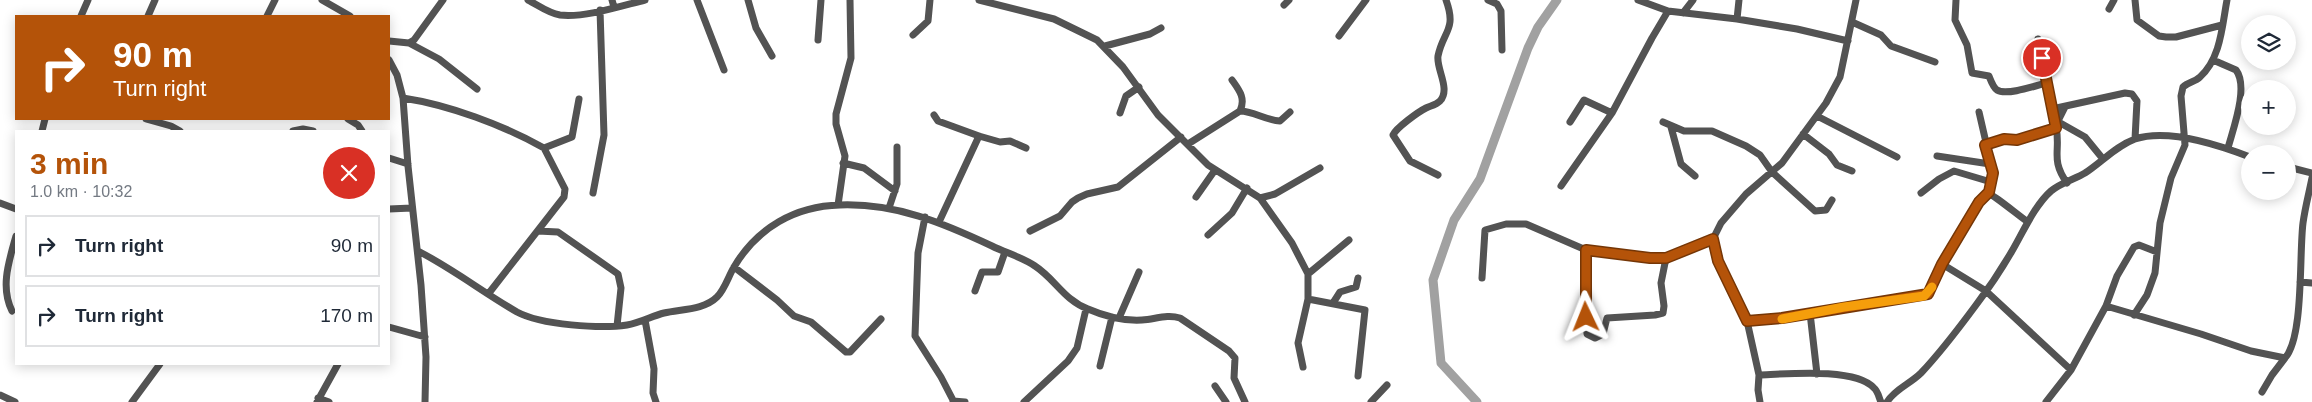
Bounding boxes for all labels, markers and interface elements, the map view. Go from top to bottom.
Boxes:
map controls [2241,15,2296,200]
button: layers [2241,15,2296,70]
icon: right [30,35,95,100]
text: 90 m [113,35,193,74]
pin [2021,37,2063,79]
icon: arrive [2028,44,2056,72]
text: Turn right [113,76,206,101]
button: + [2241,80,2296,135]
button: − [2241,145,2296,200]
text: 3 min [30,147,108,180]
button: close [323,147,375,199]
text: 1.0 km · 10:32 [30,183,132,200]
icon: right [32,232,60,260]
text: Turn right [75,235,163,256]
text: 90 m [331,235,373,256]
position arrow [1559,290,1611,342]
icon: right [32,302,60,330]
text: Turn right [75,305,163,326]
text: 170 m [320,305,373,326]

